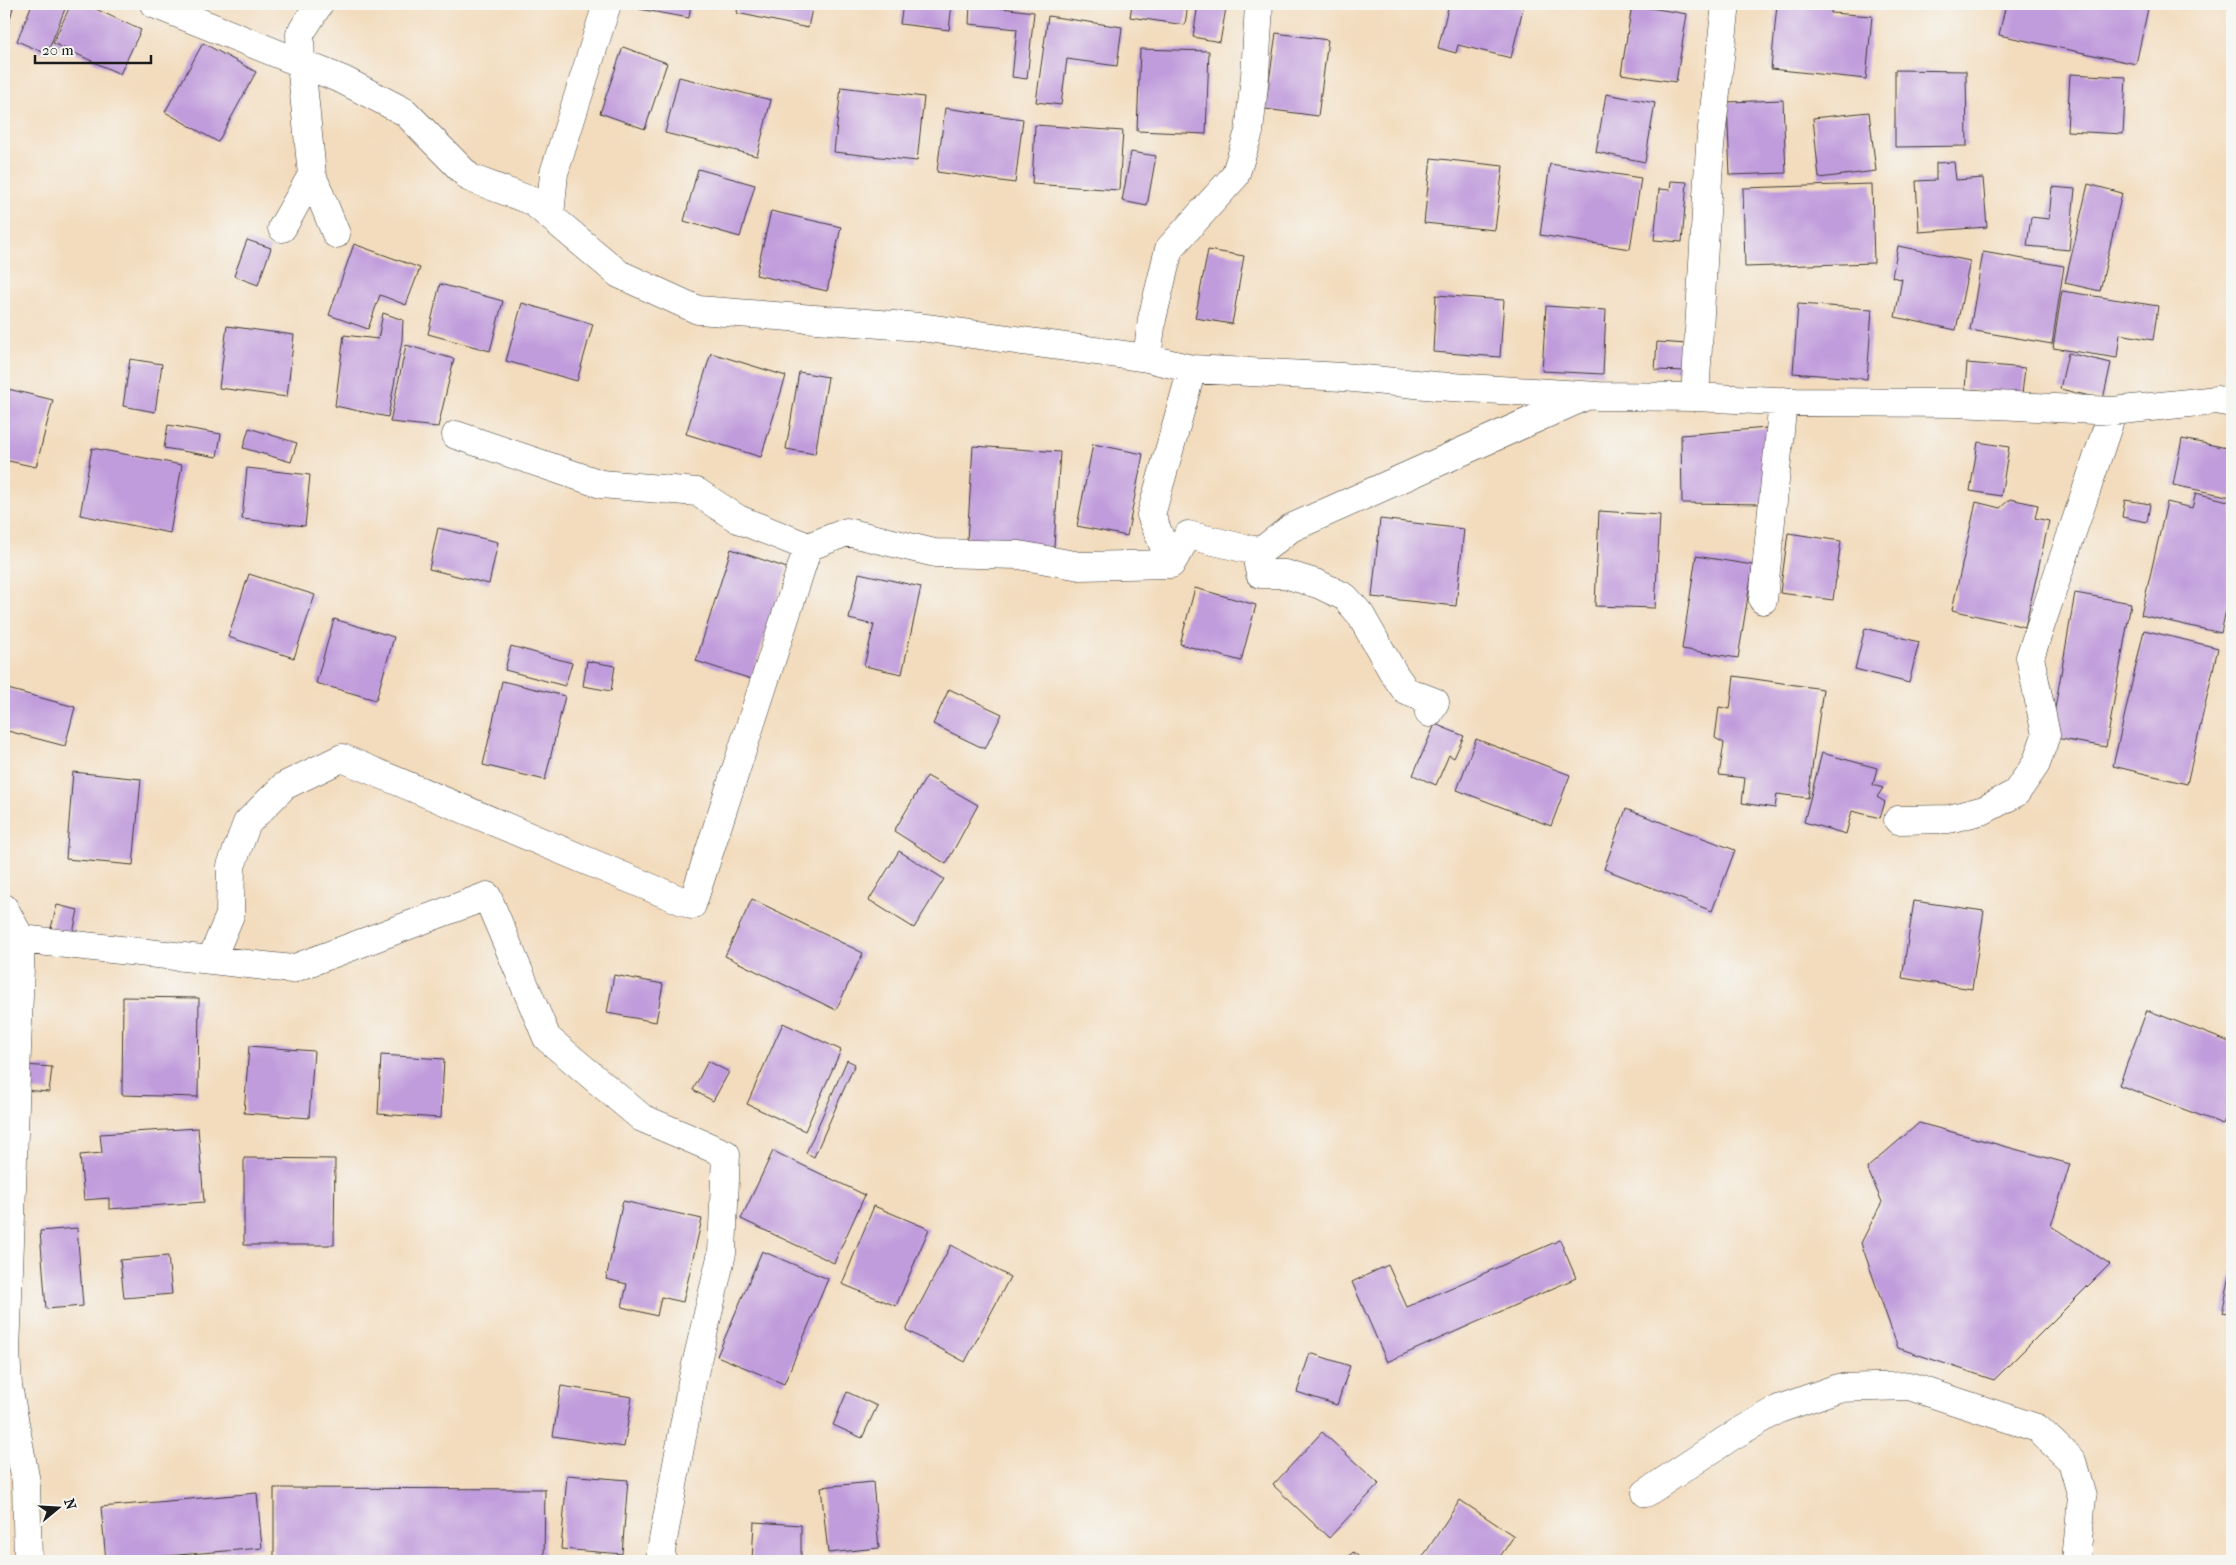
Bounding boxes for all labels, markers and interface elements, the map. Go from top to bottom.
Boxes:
scale bar [35,32,151,64]
text: 20 m [42,41,74,59]
north arrow [32,1482,82,1532]
text: N [60,1496,80,1512]

